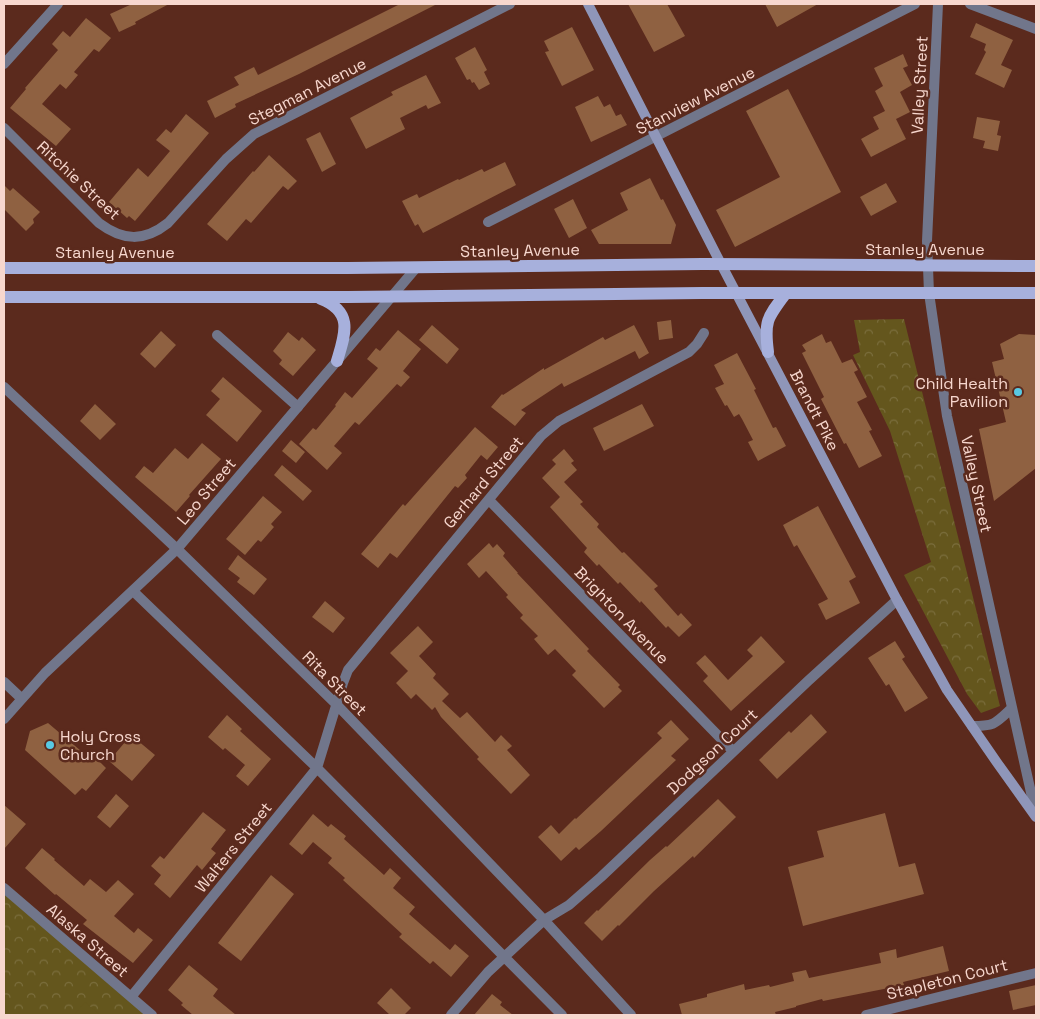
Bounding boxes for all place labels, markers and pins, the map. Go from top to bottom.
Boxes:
place label: Child Health Pavilion [915,373,1008,412]
marker: Child Health Pavilion [1012,386,1024,398]
place label: Holy Cross Church [60,726,141,765]
marker: Holy Cross Church [44,739,56,751]

